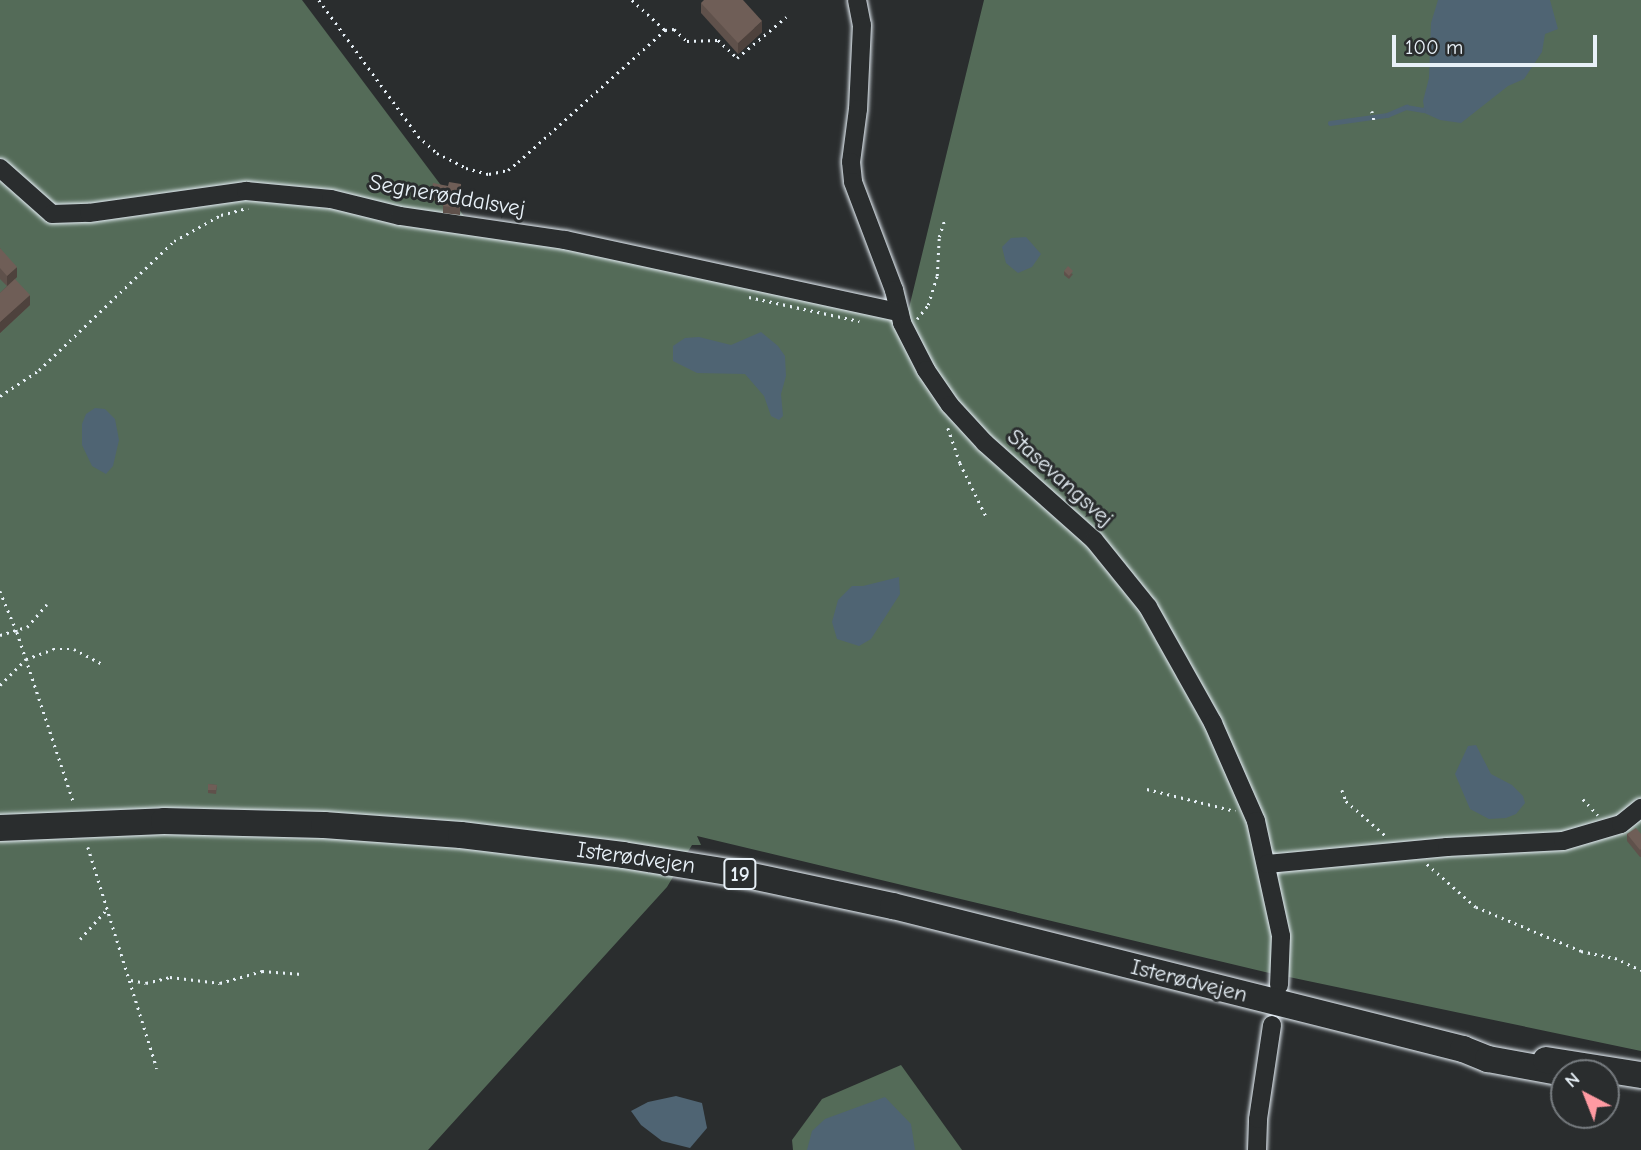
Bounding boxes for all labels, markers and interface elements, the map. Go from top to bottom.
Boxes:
scale bar [1396,21,1601,65]
text: 100 m [1405,35,1463,59]
street label: Segnerøddalsvej [367,169,527,223]
street label: Stasevangsvej [1001,423,1119,533]
street label: Isterødvejen [575,836,697,880]
road number: 19 [722,856,758,892]
street label: Isterødvejen [1128,953,1250,1009]
north arrow [1550,1059,1620,1129]
text: N [1560,1068,1584,1092]

